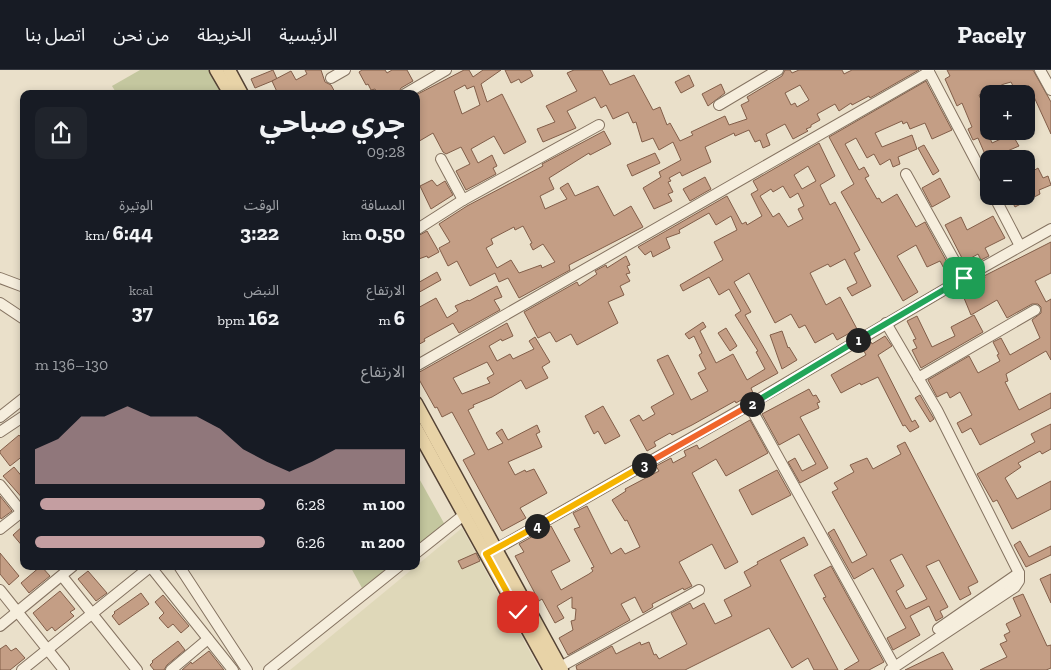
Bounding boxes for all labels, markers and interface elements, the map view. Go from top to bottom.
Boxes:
text: Pacely [958,20,1026,49]
text: اتصل بنا [25,24,85,46]
text: من نحن [113,24,169,46]
text: الخريطة [197,24,251,46]
text: الرئيسية [279,24,337,46]
map controls [980,85,1035,205]
button: + [980,85,1035,140]
text: جري صباحي [260,106,405,139]
button: share [35,107,87,159]
text: 09:28 [367,142,405,161]
button: − [980,150,1035,205]
text: الوتيرة [119,197,153,214]
text: الوقت [244,197,279,214]
text: المسافة [361,197,405,214]
text: 6:44 [113,220,153,245]
text: 3:22 [240,220,279,245]
text: 0.50 [365,220,405,245]
text: /km [85,227,113,244]
text: km [342,227,365,244]
pin [943,257,985,299]
icon: arrive [950,264,978,292]
text: kcal [129,282,153,299]
text: النبض [243,282,279,299]
text: الارتفاع [367,282,405,299]
text: 37 [131,299,153,324]
text: 162 [248,305,279,330]
text: 6 [394,305,405,330]
text: bpm [218,312,248,329]
text: m [378,312,394,329]
pin: 1 [846,328,870,352]
text: 1 [856,332,861,349]
text: 130–136 m [35,355,108,374]
text: الارتفاع [361,362,405,381]
pin: 2 [740,392,764,416]
text: 2 [749,396,756,413]
pin: 3 [632,452,656,478]
text: 3 [641,457,648,474]
text: 6:28 [296,495,325,514]
text: 100 m [363,495,405,514]
pin: 4 [524,514,550,538]
text: 4 [534,518,541,535]
text: 6:26 [296,533,325,552]
text: 200 m [361,533,405,552]
pin [497,591,539,633]
icon: check [504,598,532,626]

